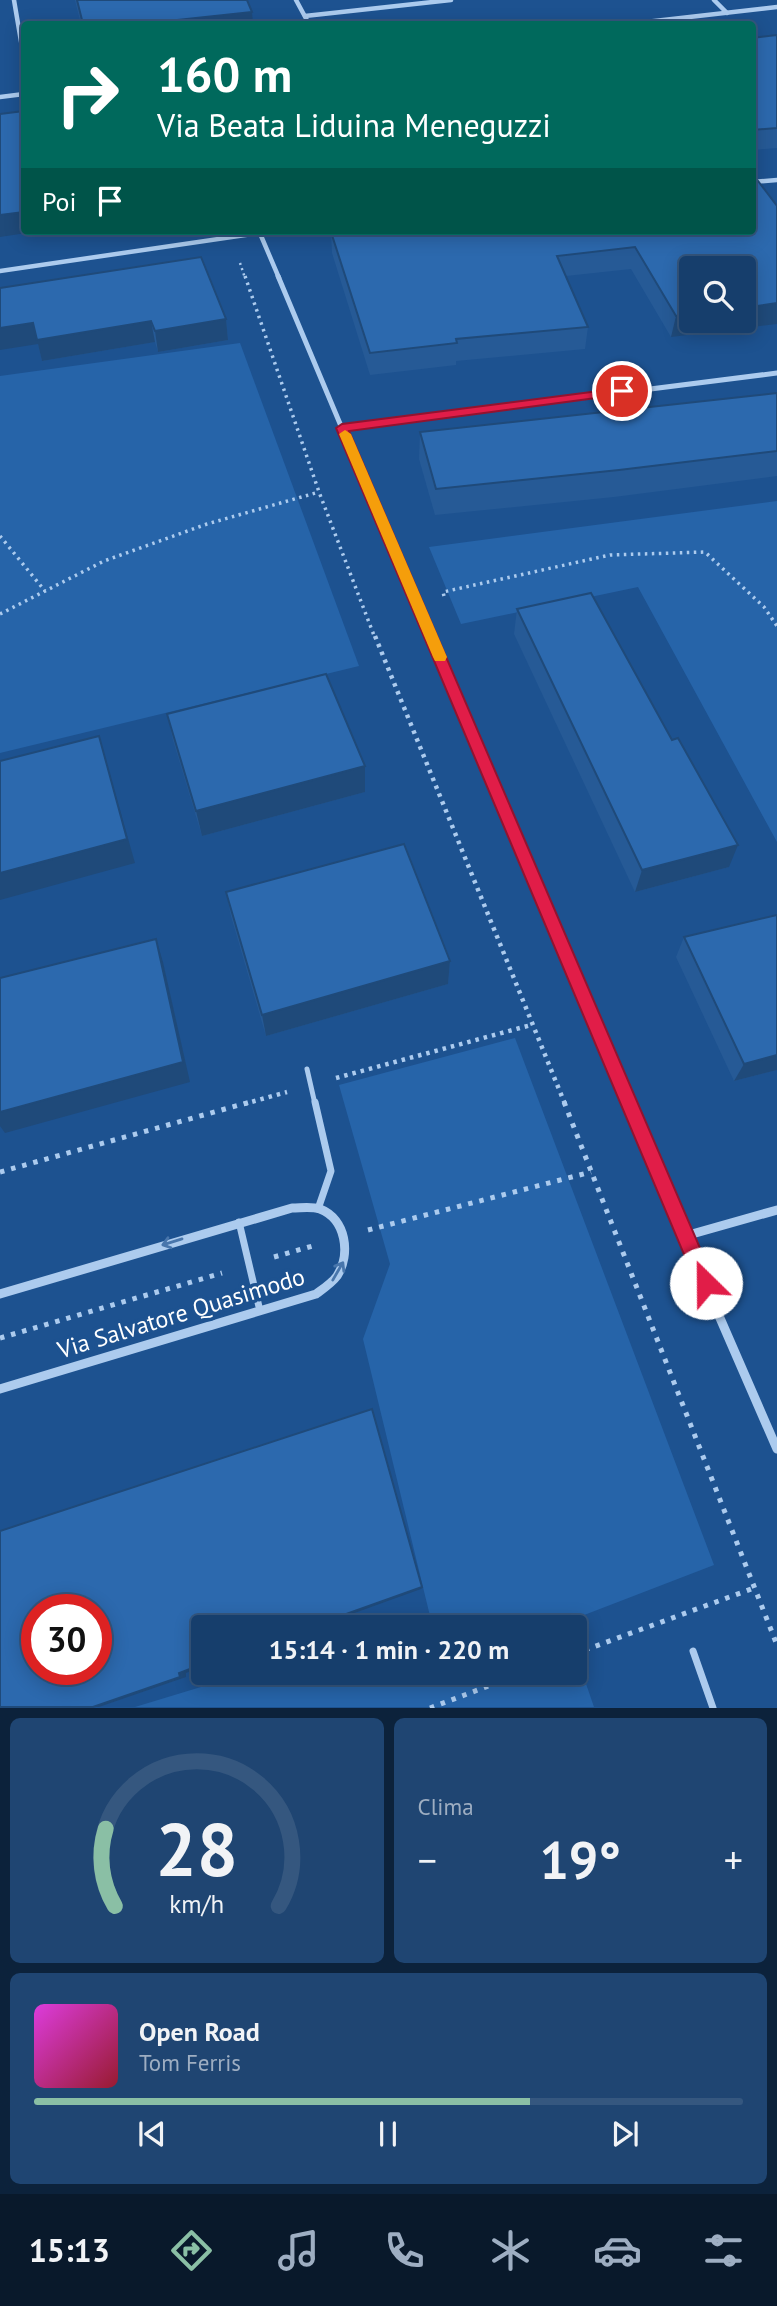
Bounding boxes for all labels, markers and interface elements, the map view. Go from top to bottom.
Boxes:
text: 160 m [157,42,292,106]
icon: right [42,49,133,140]
text: Via Beata Liduina Meneguzzi [157,104,551,146]
icon: arrive [91,182,129,220]
text: Poi [42,185,77,218]
map controls [679,256,756,333]
button: search [679,256,756,333]
pin [592,361,652,421]
icon: arrive [603,372,641,410]
one-way arrow [161,1237,183,1250]
position arrow [669,1246,743,1320]
street label: Via Salvatore Quasimodo [53,1261,308,1366]
one-way arrow [331,1262,345,1282]
speed limit sign: 30 [21,1594,112,1685]
text: 15:14 · 1 min · 220 m [269,1633,509,1666]
text: Clima [418,1792,474,1821]
text: 28 [155,1803,238,1897]
text: 19° [539,1826,621,1893]
text: − [418,1835,437,1884]
text: + [724,1835,743,1884]
text: km/h [169,1888,224,1920]
text: Open Road [139,2015,260,2048]
text: Tom Ferris [139,2048,241,2077]
icon: previous [133,2115,171,2153]
icon: pause [369,2115,407,2153]
icon: next [606,2115,644,2153]
icon: directions [167,2226,216,2275]
icon: music [274,2226,323,2275]
icon: phone [380,2226,429,2275]
icon: climate [486,2226,535,2275]
icon: car [593,2226,642,2275]
icon: filters [699,2226,748,2275]
text: 15:13 [29,2229,110,2271]

